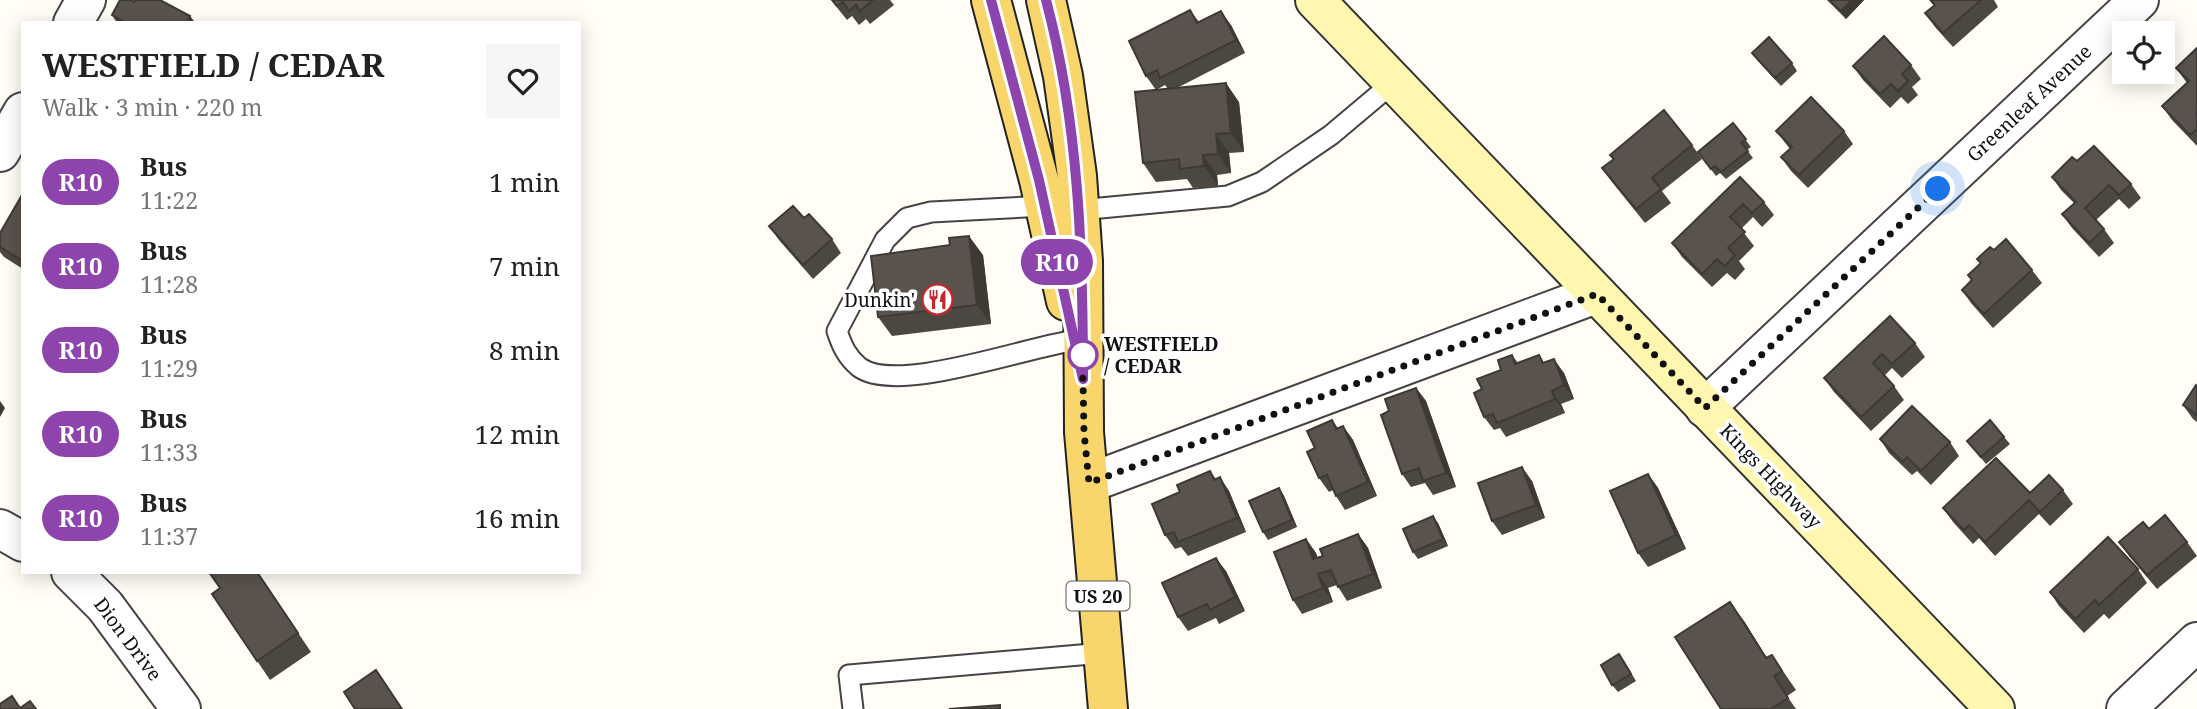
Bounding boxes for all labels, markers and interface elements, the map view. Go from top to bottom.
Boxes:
map controls [2112,21,2175,84]
button: locate [2112,21,2175,84]
street label: Greenleaf Avenue [1961,38,2097,168]
text: WESTFIELD / CEDAR [42,42,384,87]
button: heart [486,44,560,118]
text: Walk · 3 min · 220 m [42,91,262,123]
text: Bus [140,148,187,184]
text: 1 min [489,164,560,200]
text: R10 [58,165,103,198]
your location [1920,171,1955,206]
text: 11:22 [140,184,198,216]
text: Bus [140,232,187,268]
line badge: R10 [1017,239,1097,285]
text: R10 [1035,245,1079,278]
text: 7 min [489,248,560,284]
text: R10 [58,249,103,282]
text: 11:28 [140,268,198,300]
restaurant icon: Dunkin' [921,283,955,317]
place label: Dunkin' [844,287,915,313]
text: Bus [140,316,187,352]
place label: WESTFIELD / CEDAR [1104,331,1219,379]
text: 8 min [489,332,560,368]
text: R10 [58,333,103,366]
marker: WESTFIELD / CEDAR [1068,340,1098,370]
text: 11:29 [140,352,198,384]
text: Bus [140,400,187,436]
text: 12 min [475,416,560,452]
text: R10 [58,417,103,450]
street label: Kings Highway [1714,418,1828,534]
text: 11:33 [140,436,198,468]
text: Bus [140,484,187,520]
text: 16 min [475,500,560,536]
text: R10 [58,501,103,534]
text: 11:37 [140,520,198,552]
road number: US 20 [1066,582,1130,610]
street label: Dion Drive [88,592,168,686]

